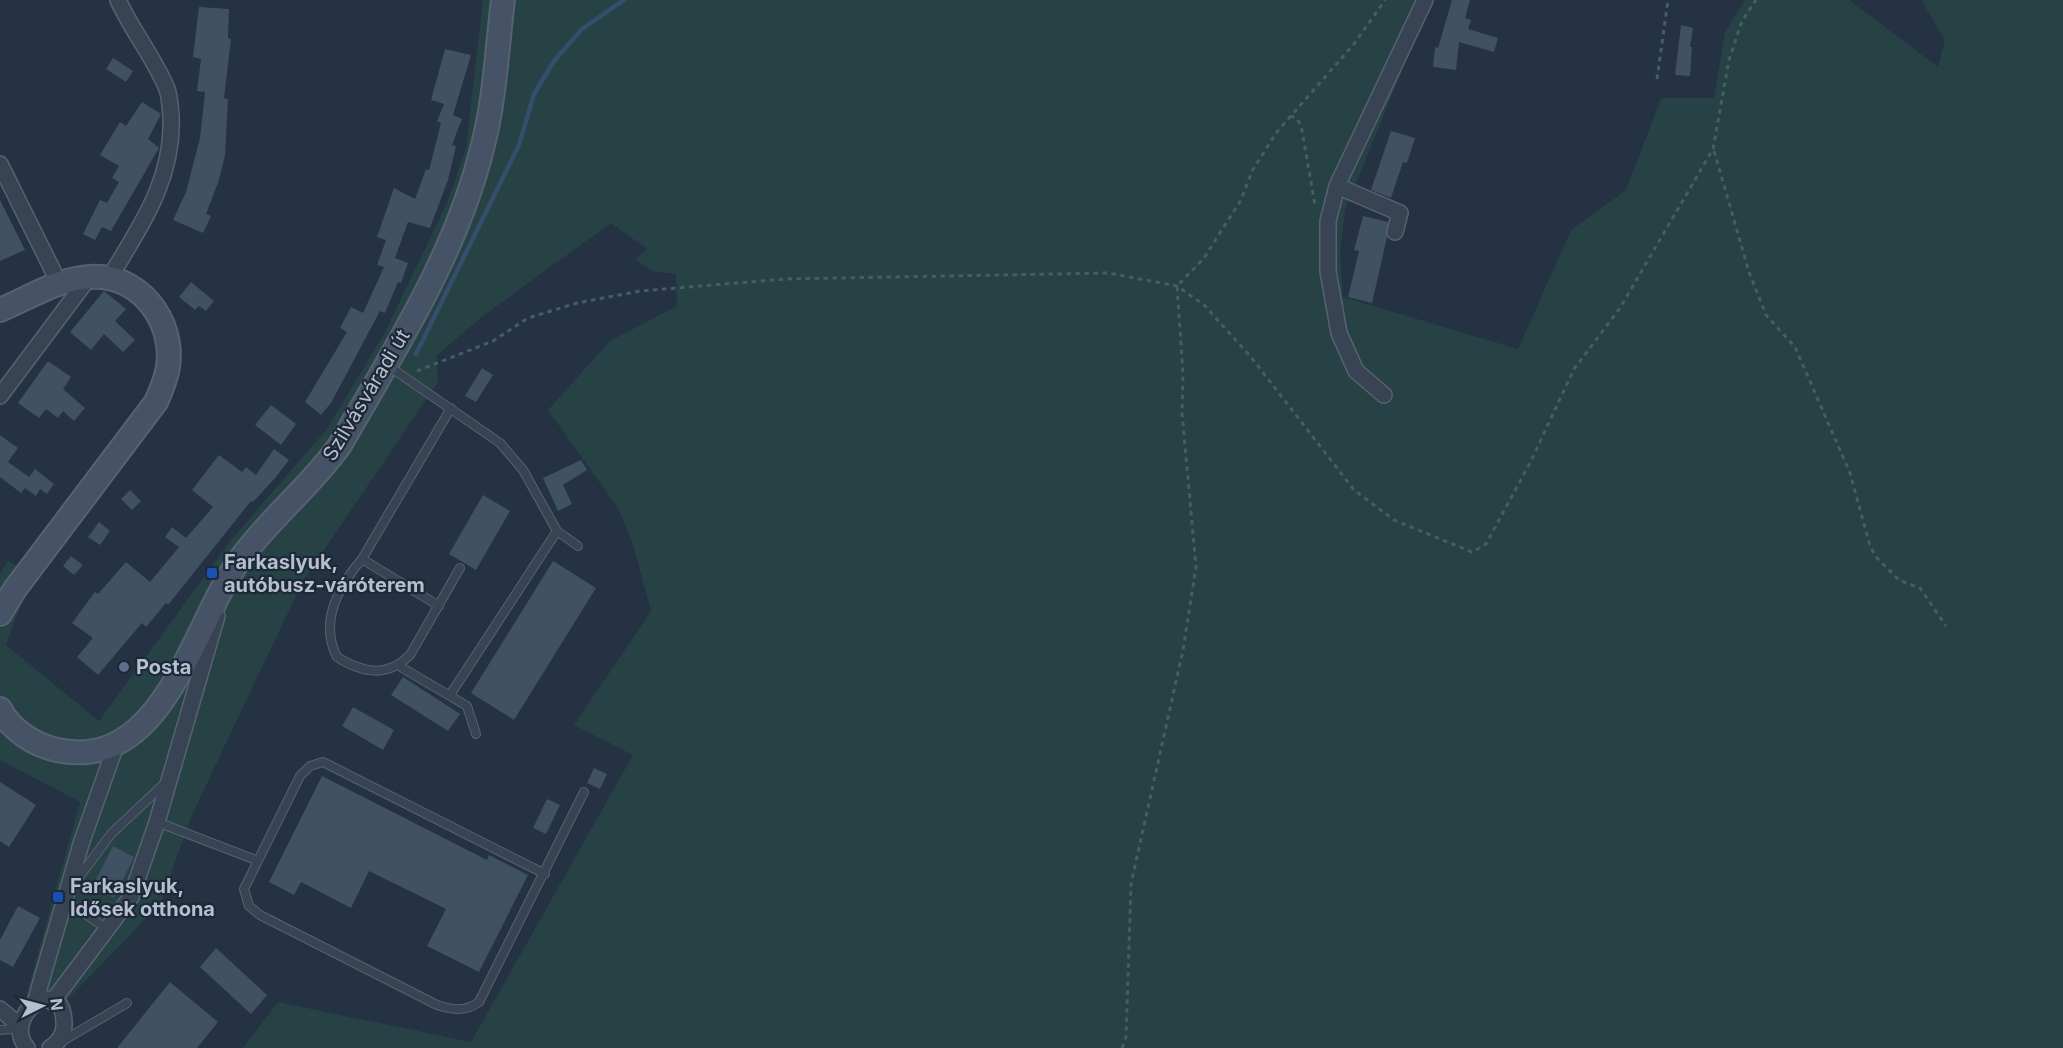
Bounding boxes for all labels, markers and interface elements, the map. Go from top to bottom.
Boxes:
street label: Szilvásváradi út [317,325,415,465]
place label: Farkaslyuk, autóbusz-váróterem [224,550,425,597]
marker: Farkaslyuk, autóbusz-váróterem [205,566,219,580]
place label: Posta [136,655,191,679]
marker: Posta [117,660,131,674]
place label: Farkaslyuk, Idősek otthona [70,874,215,921]
marker: Farkaslyuk, Idősek otthona [51,890,65,904]
north arrow [12,976,72,1036]
text: N [46,997,68,1012]

